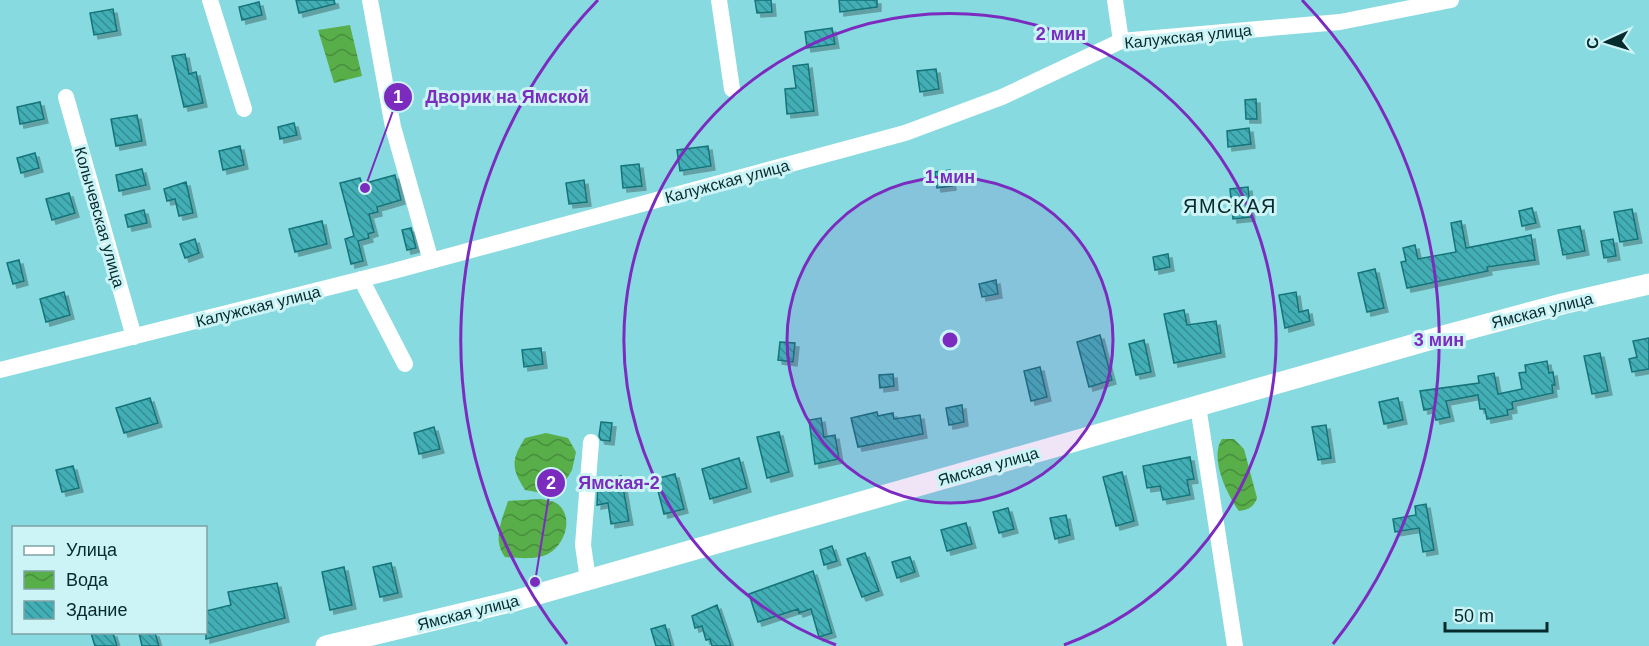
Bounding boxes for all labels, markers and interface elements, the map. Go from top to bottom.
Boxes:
north arrow [1577,12,1637,72]
street label: Калужская улица [1124,21,1253,52]
text: 2 мин [1036,24,1086,44]
text: С [1584,36,1601,49]
callout: Дворик на Ямской [383,79,601,115]
text: 1 [393,87,403,107]
text: Дворик на Ямской [425,87,589,107]
street label: Колычевская улица [71,145,128,290]
street label: Калужская улица [663,157,791,206]
text: 1 мин [925,167,975,187]
district label: ЯМСКАЯ [1183,195,1277,217]
street label: Калужская улица [194,283,322,330]
street label: Ямская улица [1490,290,1595,331]
centre of rings [940,330,960,350]
text: 3 мин [1414,330,1464,350]
street label: Ямская улица [936,444,1041,489]
callout: Ямская-2 [536,465,672,501]
text: 2 [546,473,556,493]
text: Ямская-2 [578,473,660,493]
legend [12,526,207,634]
text: Улица [66,540,118,560]
text: Вода [66,570,109,590]
street label: Ямская улица [416,592,521,633]
scale bar [1445,595,1547,633]
text: Здание [66,600,127,620]
text: 50 m [1454,606,1494,626]

